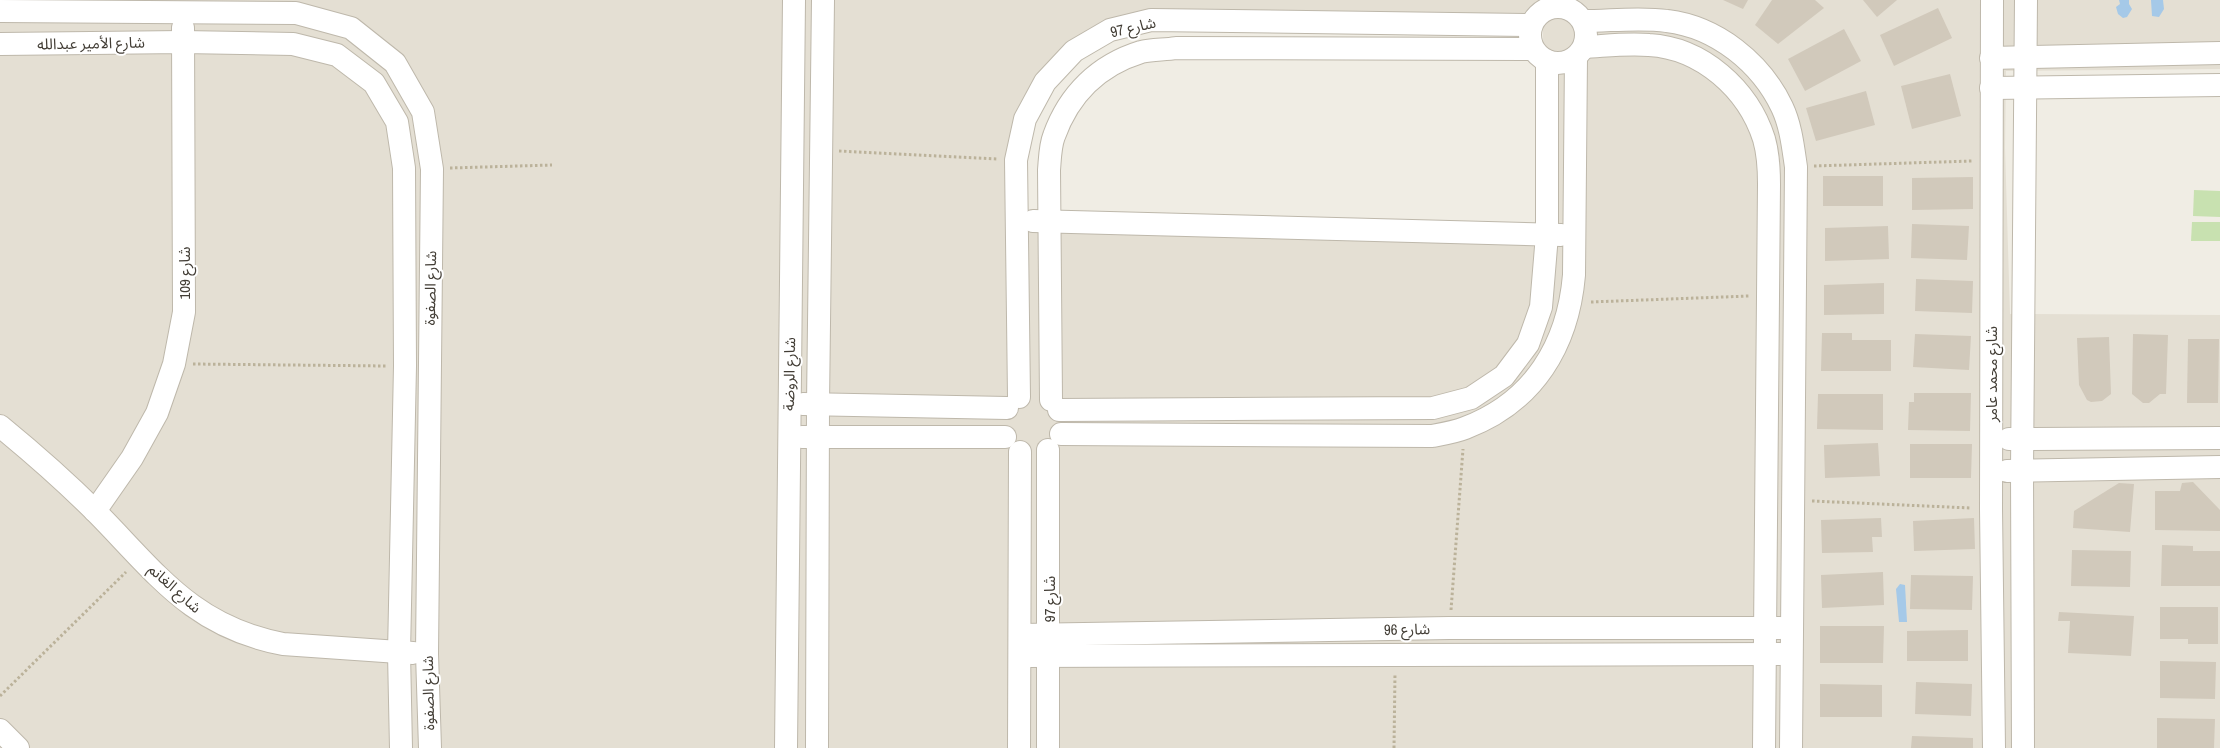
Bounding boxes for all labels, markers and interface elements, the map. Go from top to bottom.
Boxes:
street label: شارع 97 [1108,12,1159,44]
street label: شارع الأمير عبدالله [37,32,145,56]
street label: شارع 109 [174,246,197,300]
street label: شارع الصفوة [419,250,443,326]
street label: شارع محمد عامر [1981,326,2004,423]
street label: شارع الروضة [778,337,802,411]
street label: شارع الغانم [143,559,206,619]
street label: شارع 97 [1039,576,1062,622]
street label: شارع 96 [1384,618,1431,642]
street label: شارع الصفوة [417,655,441,731]

